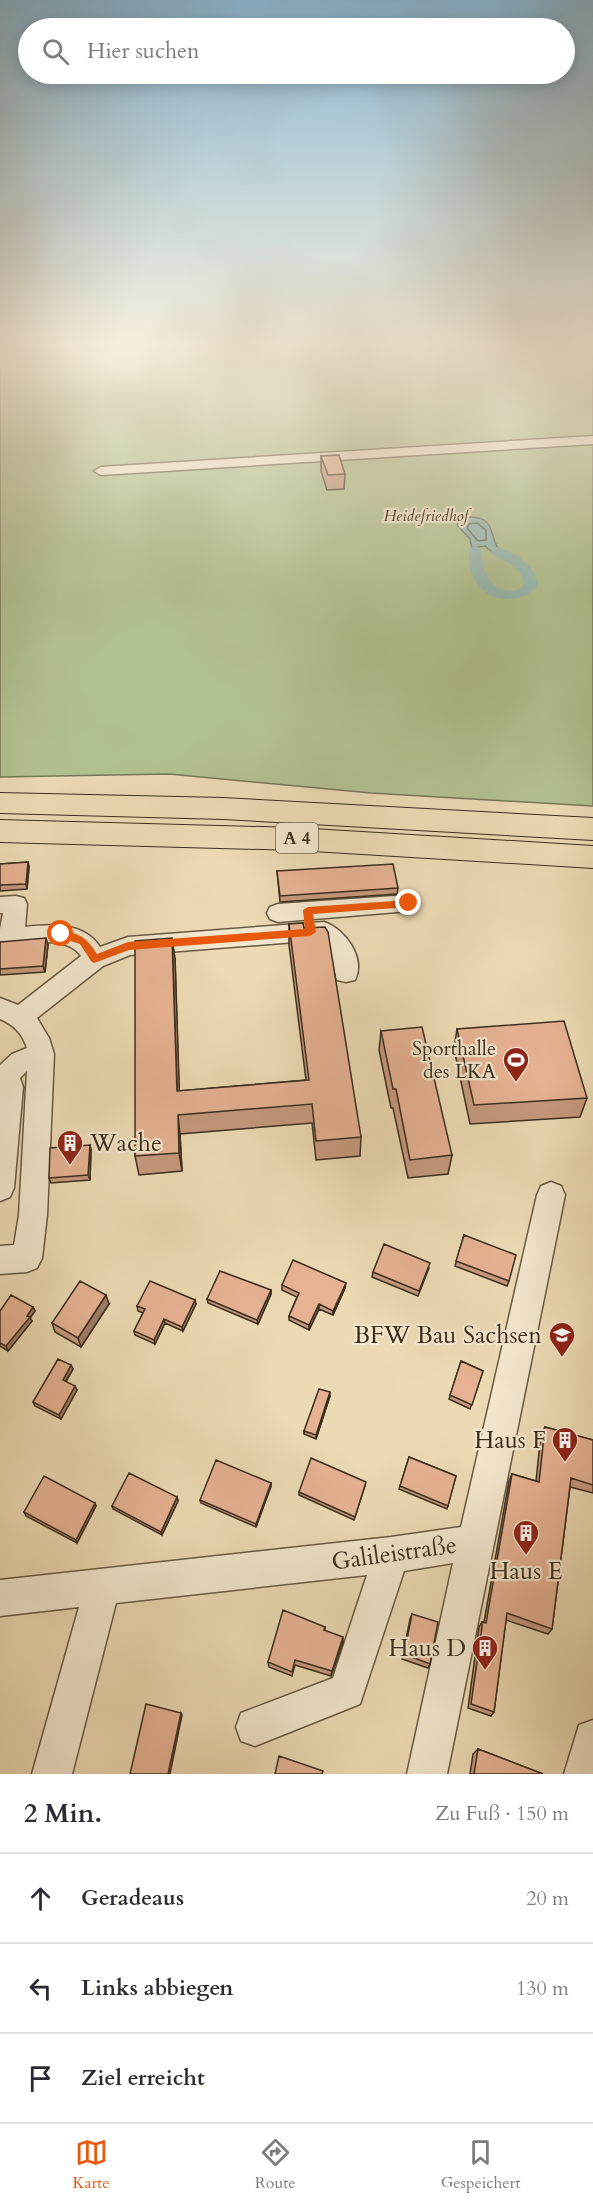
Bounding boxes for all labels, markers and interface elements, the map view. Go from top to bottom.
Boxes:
search box [18,18,575,84]
icon: search [39,35,72,68]
text: Hier suchen [87,36,200,66]
park label: Heidefriedhof [383,505,472,527]
road number: A 4 [276,823,318,853]
route end [395,889,421,915]
route start [47,920,73,946]
place label: Sporthalle des LKA [412,1035,497,1085]
sports icon: Sporthalle des LKA [501,1045,531,1083]
place label: Wache [89,1127,162,1160]
building icon: Wache [55,1128,85,1166]
place label: BFW Bau Sachsen [354,1319,542,1352]
school or university icon: BFW Bau Sachsen [547,1320,577,1358]
place label: Haus F [474,1424,546,1457]
building icon: Haus F [550,1425,580,1463]
building icon: Haus E [511,1518,541,1556]
street label: Galileistraße [329,1528,459,1579]
place label: Haus E [490,1555,562,1588]
place label: Haus D [388,1632,466,1665]
building icon: Haus D [470,1633,500,1671]
text: 2 Min. [24,1796,102,1831]
text: Zu Fuß · 150 m [435,1800,569,1827]
icon: ahead [24,1882,57,1915]
text: Geradeaus [81,1883,184,1913]
text: 20 m [526,1885,569,1912]
icon: left [24,1972,57,2005]
text: Links abbiegen [81,1973,233,2003]
text: 130 m [516,1975,569,2002]
icon: arrive [24,2062,57,2095]
text: Ziel erreicht [81,2063,205,2093]
tab: Karte [73,2136,110,2194]
tab: Route [255,2136,296,2194]
tab: Gespeichert [441,2136,520,2194]

